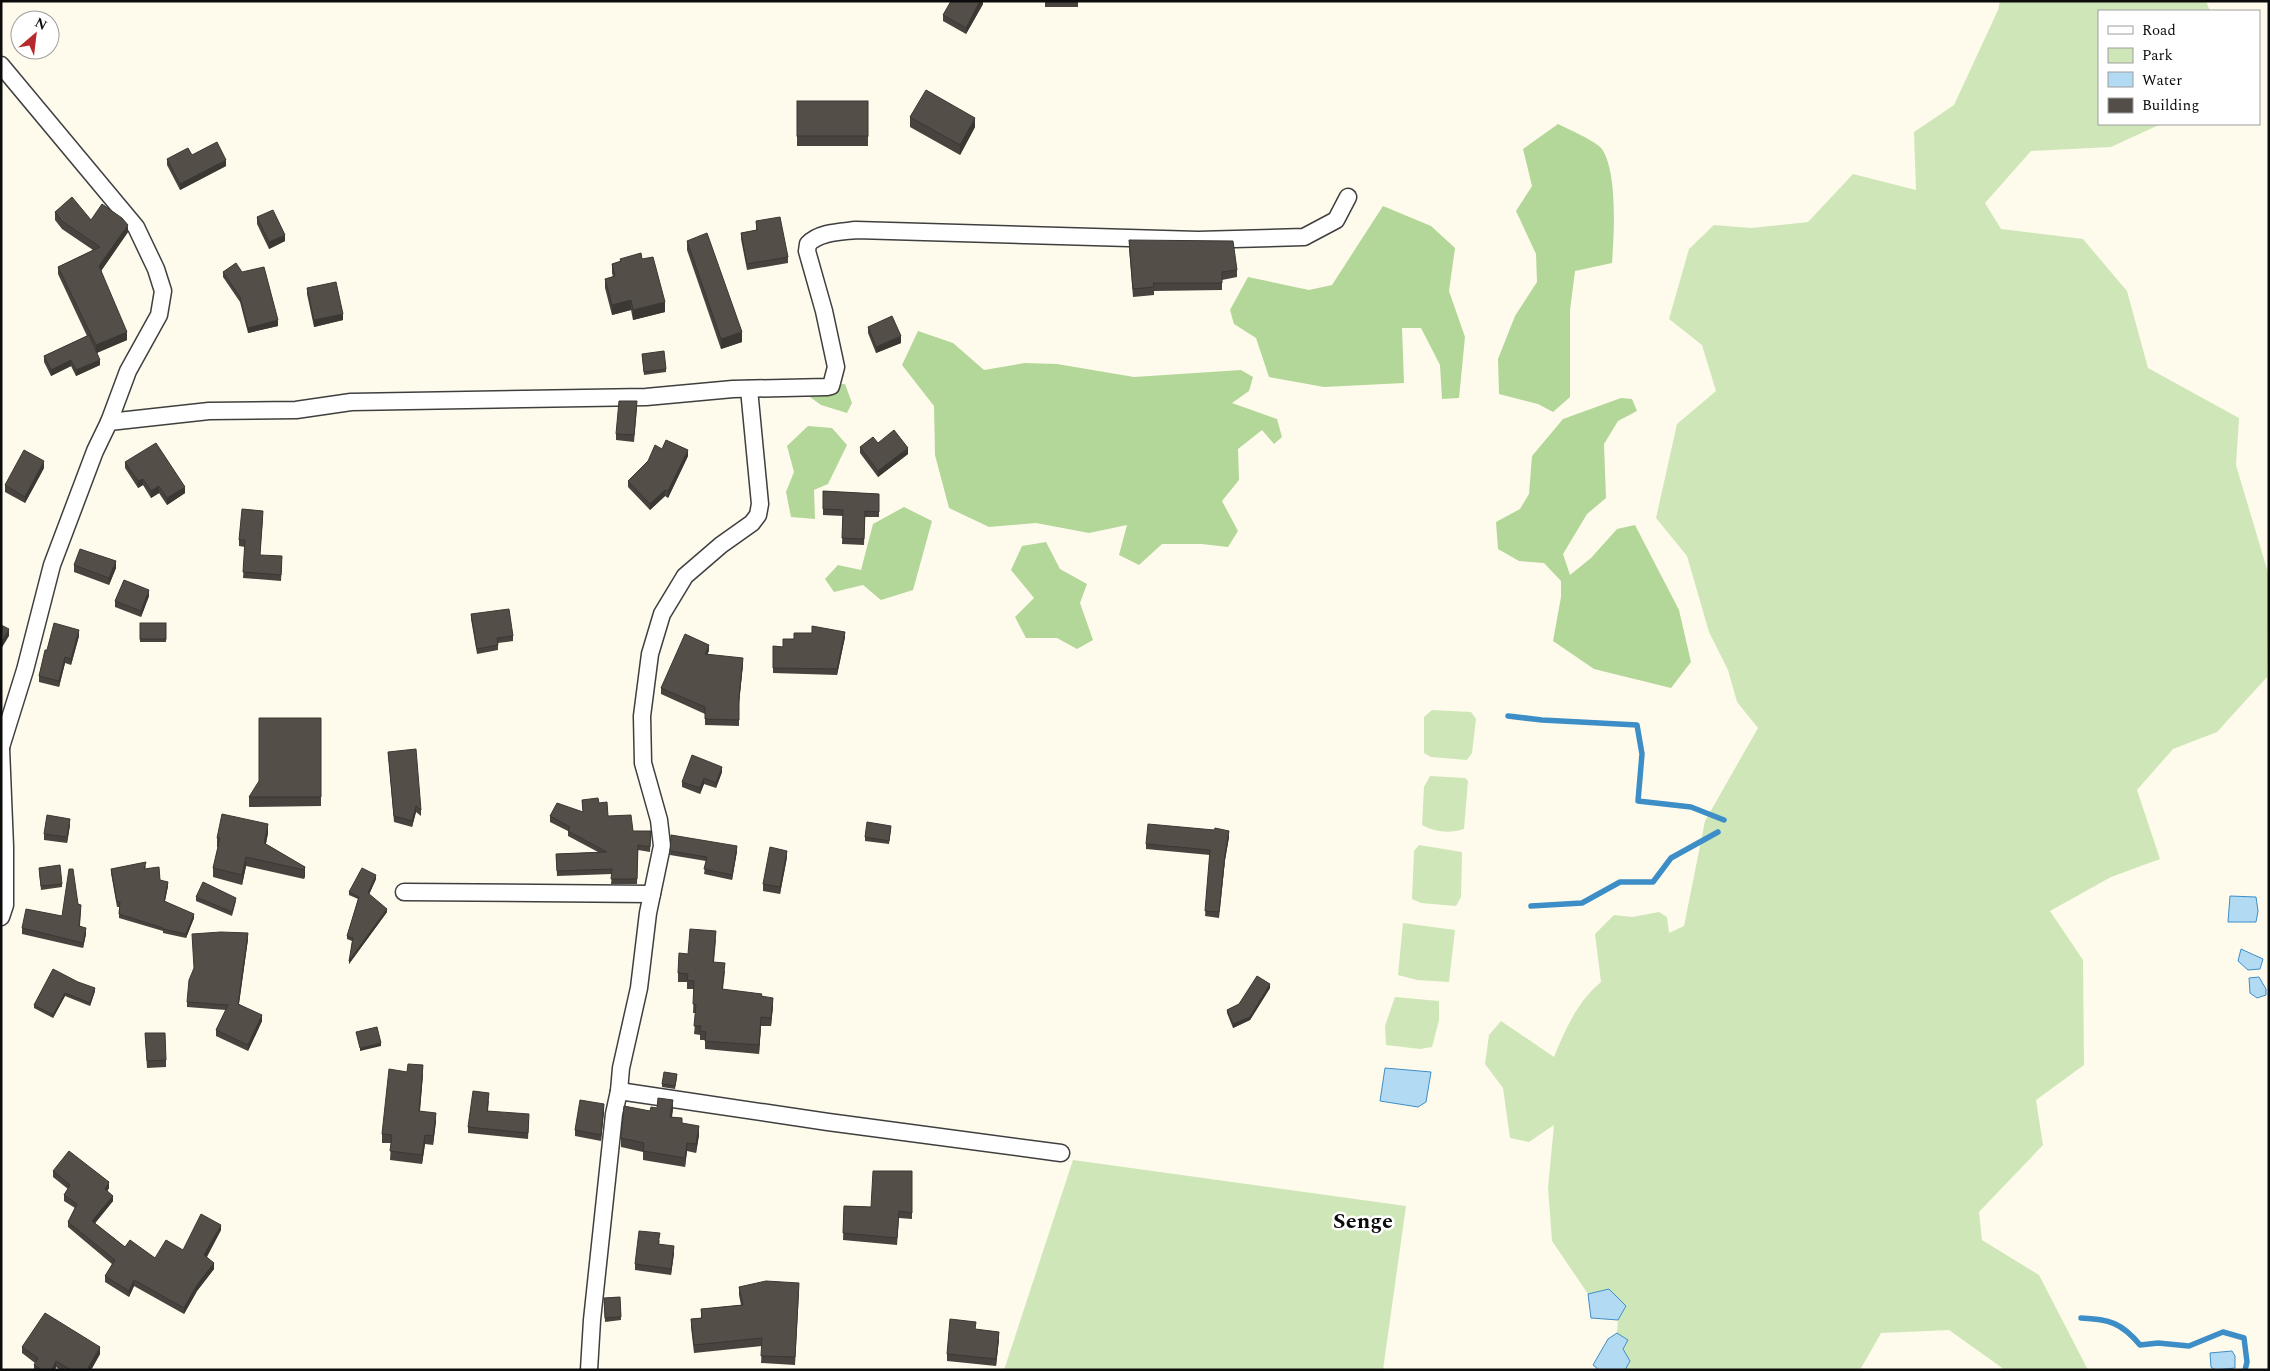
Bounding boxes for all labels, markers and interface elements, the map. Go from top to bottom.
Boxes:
north arrow [10,10,60,60]
legend [2098,10,2260,125]
text: N [31,12,51,36]
text: Road [2142,19,2176,42]
text: Park [2142,44,2173,67]
text: Water [2142,69,2182,92]
text: Building [2142,94,2199,117]
district label: Senge [1333,1205,1393,1238]

